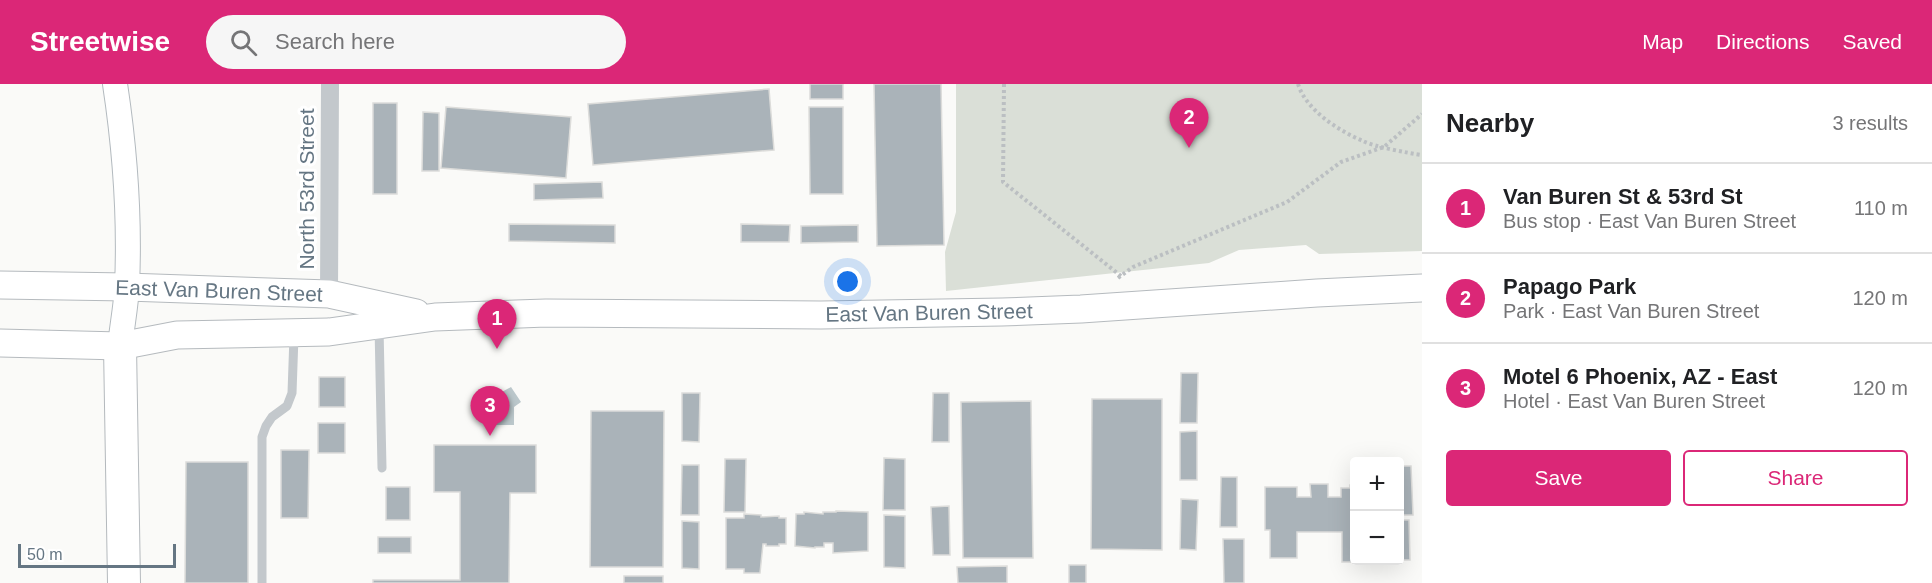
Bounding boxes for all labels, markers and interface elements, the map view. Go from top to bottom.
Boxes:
search box [206,15,626,69]
text: Streetwise [30,26,170,57]
icon: search [227,26,260,59]
text: Search here [275,29,395,54]
text: Map [1642,30,1683,53]
text: Directions [1716,30,1809,53]
text: Saved [1842,30,1902,53]
pin: 2 [1170,98,1208,148]
street label: North 53rd Street [295,108,318,270]
text: Nearby [1446,108,1534,138]
text: 3 results [1832,112,1908,134]
text: Van Buren St & 53rd St [1503,184,1743,209]
text: 1 [1460,197,1471,219]
text: 110 m [1854,197,1908,219]
text: Bus stop · East Van Buren Street [1503,210,1796,232]
your location [833,267,862,296]
text: Papago Park [1503,274,1636,299]
street label: East Van Buren Street [115,275,323,306]
text: 2 [1460,287,1471,309]
text: 120 m [1852,287,1908,309]
street label: East Van Buren Street [825,299,1033,326]
pin: 1 [478,300,516,349]
text: Park · East Van Buren Street [1503,300,1759,322]
text: Motel 6 Phoenix, AZ - East [1503,364,1777,389]
text: 3 [1460,377,1471,399]
text: 120 m [1852,377,1908,399]
pin: 3 [470,386,510,436]
text: Hotel · East Van Buren Street [1503,390,1765,412]
button: Save [1446,450,1671,506]
button: Share [1683,450,1908,506]
map controls [1350,457,1404,565]
button: + [1350,457,1404,511]
button: − [1350,511,1404,565]
scale bar [18,541,176,568]
text: 50 m [27,546,63,563]

